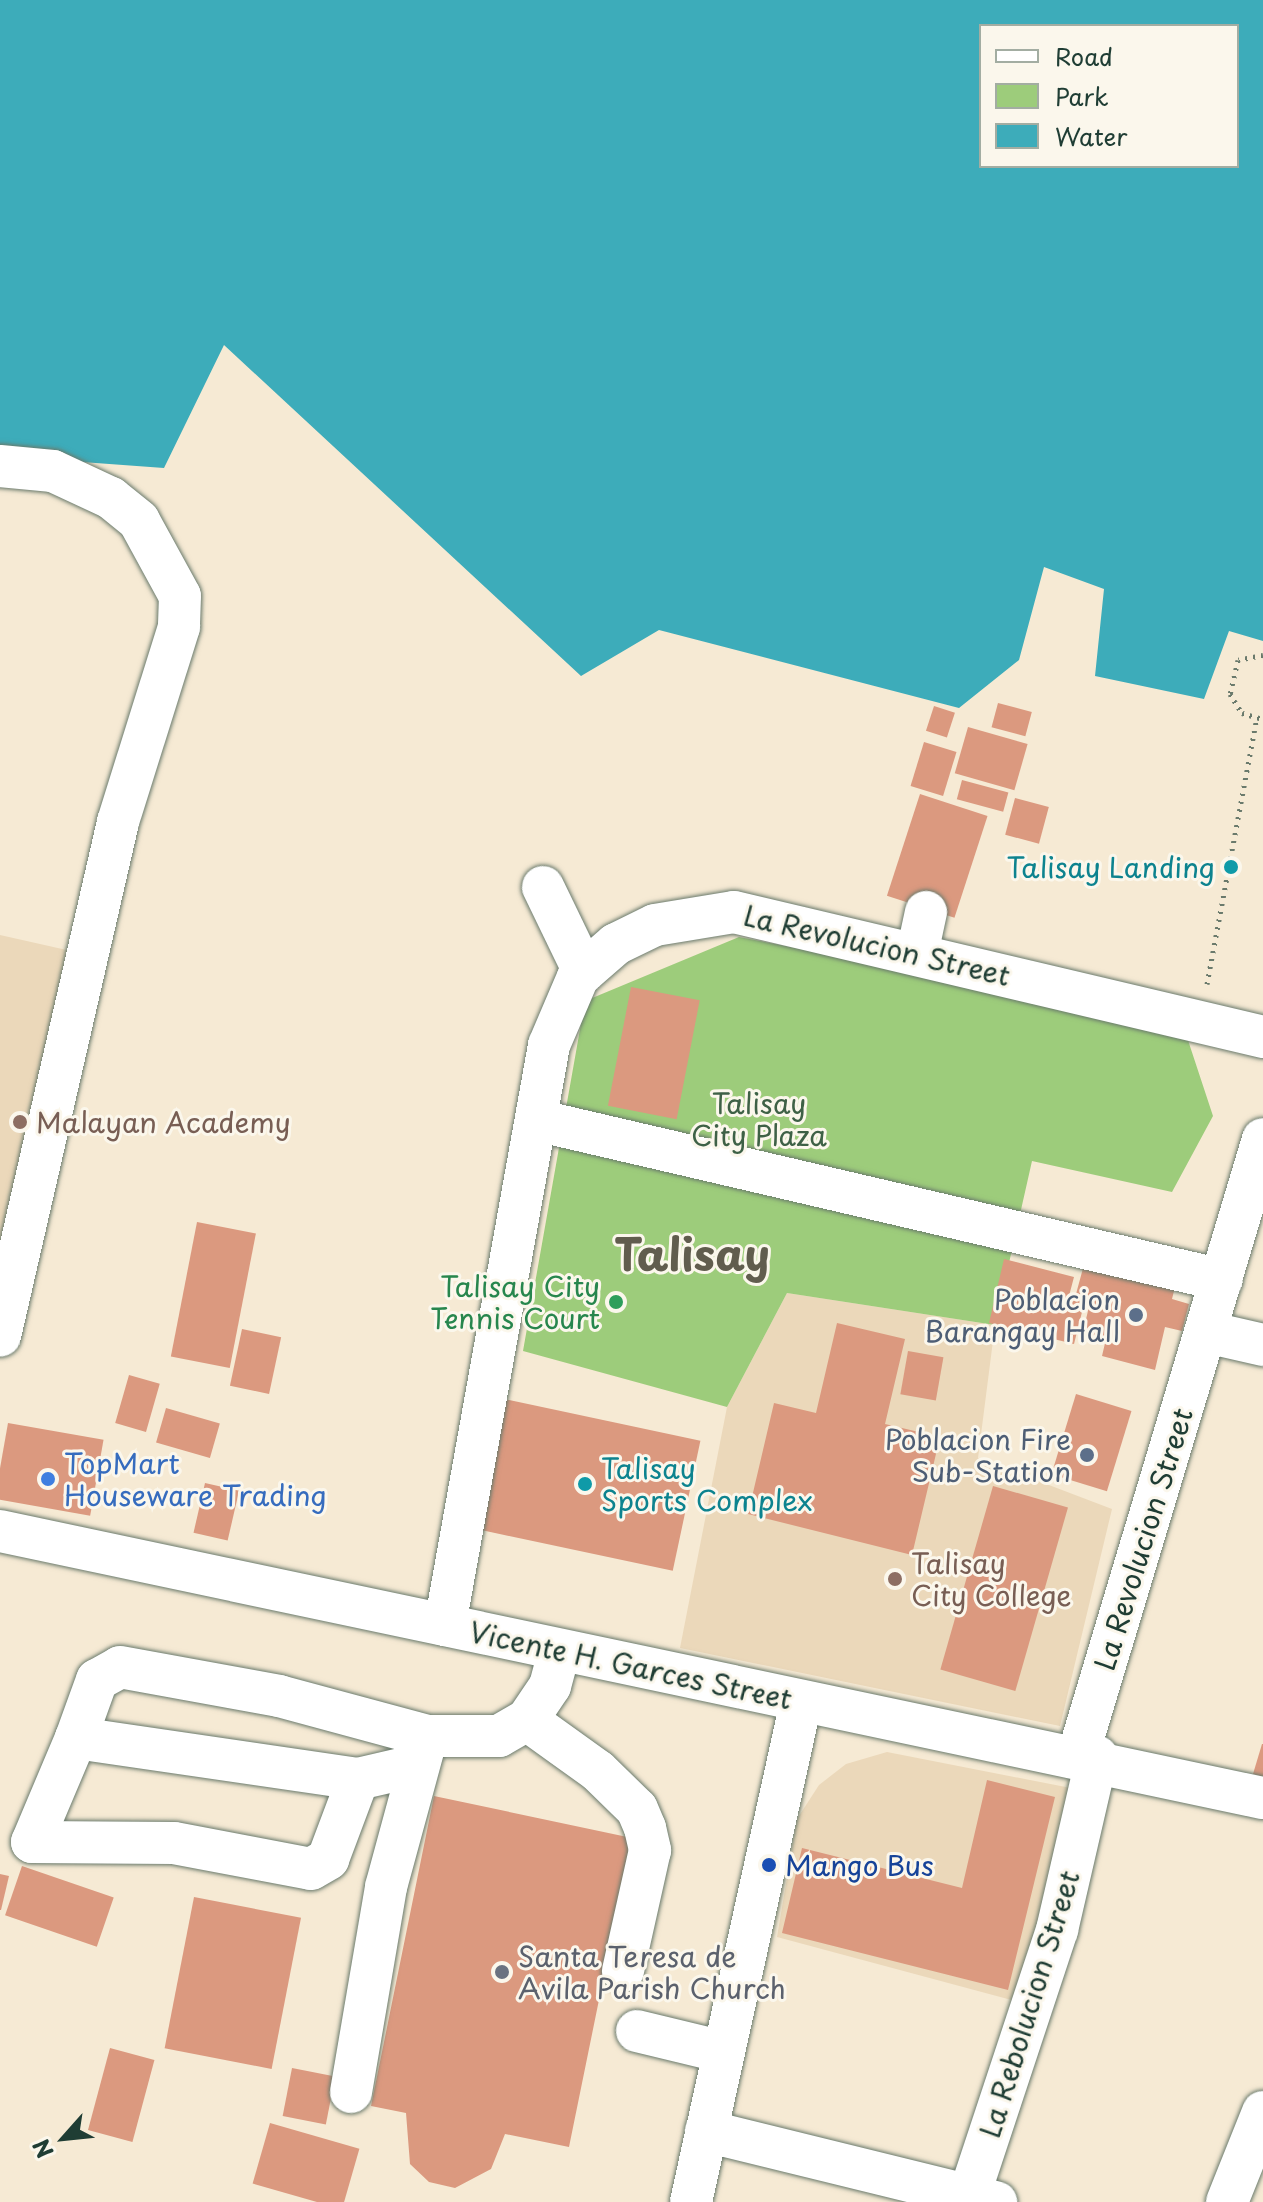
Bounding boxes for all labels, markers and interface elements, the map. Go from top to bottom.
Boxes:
legend [979,24,1239,168]
text: Road [1055,38,1113,74]
text: Park [1055,78,1109,114]
text: Water [1055,118,1127,154]
place label: Talisay Landing [1004,850,1215,884]
marker: Talisay Landing [1222,858,1240,876]
street label: La Revolucion Street [739,898,1015,992]
park label: Talisay City Plaza [690,1086,828,1152]
place label: Malayan Academy [36,1105,290,1139]
marker: Malayan Academy [11,1113,29,1131]
district label: Talisay [614,1227,770,1279]
place label: Talisay City Tennis Court [431,1269,600,1335]
place label: Poblacion Barangay Hall [924,1282,1120,1348]
marker: Talisay City Tennis Court [607,1293,625,1311]
marker: Poblacion Barangay Hall [1127,1306,1145,1324]
street label: La Revolucion Street [1087,1402,1199,1676]
place label: Poblacion Fire Sub-Station [885,1422,1071,1488]
place label: TopMart Houseware Trading [64,1446,327,1512]
marker: Poblacion Fire Sub-Station [1078,1446,1096,1464]
place label: Talisay Sports Complex [601,1451,814,1517]
marker: TopMart Houseware Trading [39,1470,57,1488]
marker: Talisay Sports Complex [576,1475,594,1493]
place label: Talisay City College [911,1546,1073,1612]
marker: Talisay City College [886,1570,904,1588]
street label: Vicente H. Garces Street [463,1614,799,1716]
place label: Mango Bus [785,1848,935,1882]
marker: Mango Bus [760,1856,778,1874]
street label: La Rebolucion Street [972,1866,1086,2142]
place label: Santa Teresa de Avila Parish Church [518,1939,786,2005]
marker: Santa Teresa de Avila Parish Church [493,1963,511,1981]
north arrow [24,2098,104,2178]
text: N [24,2134,61,2164]

